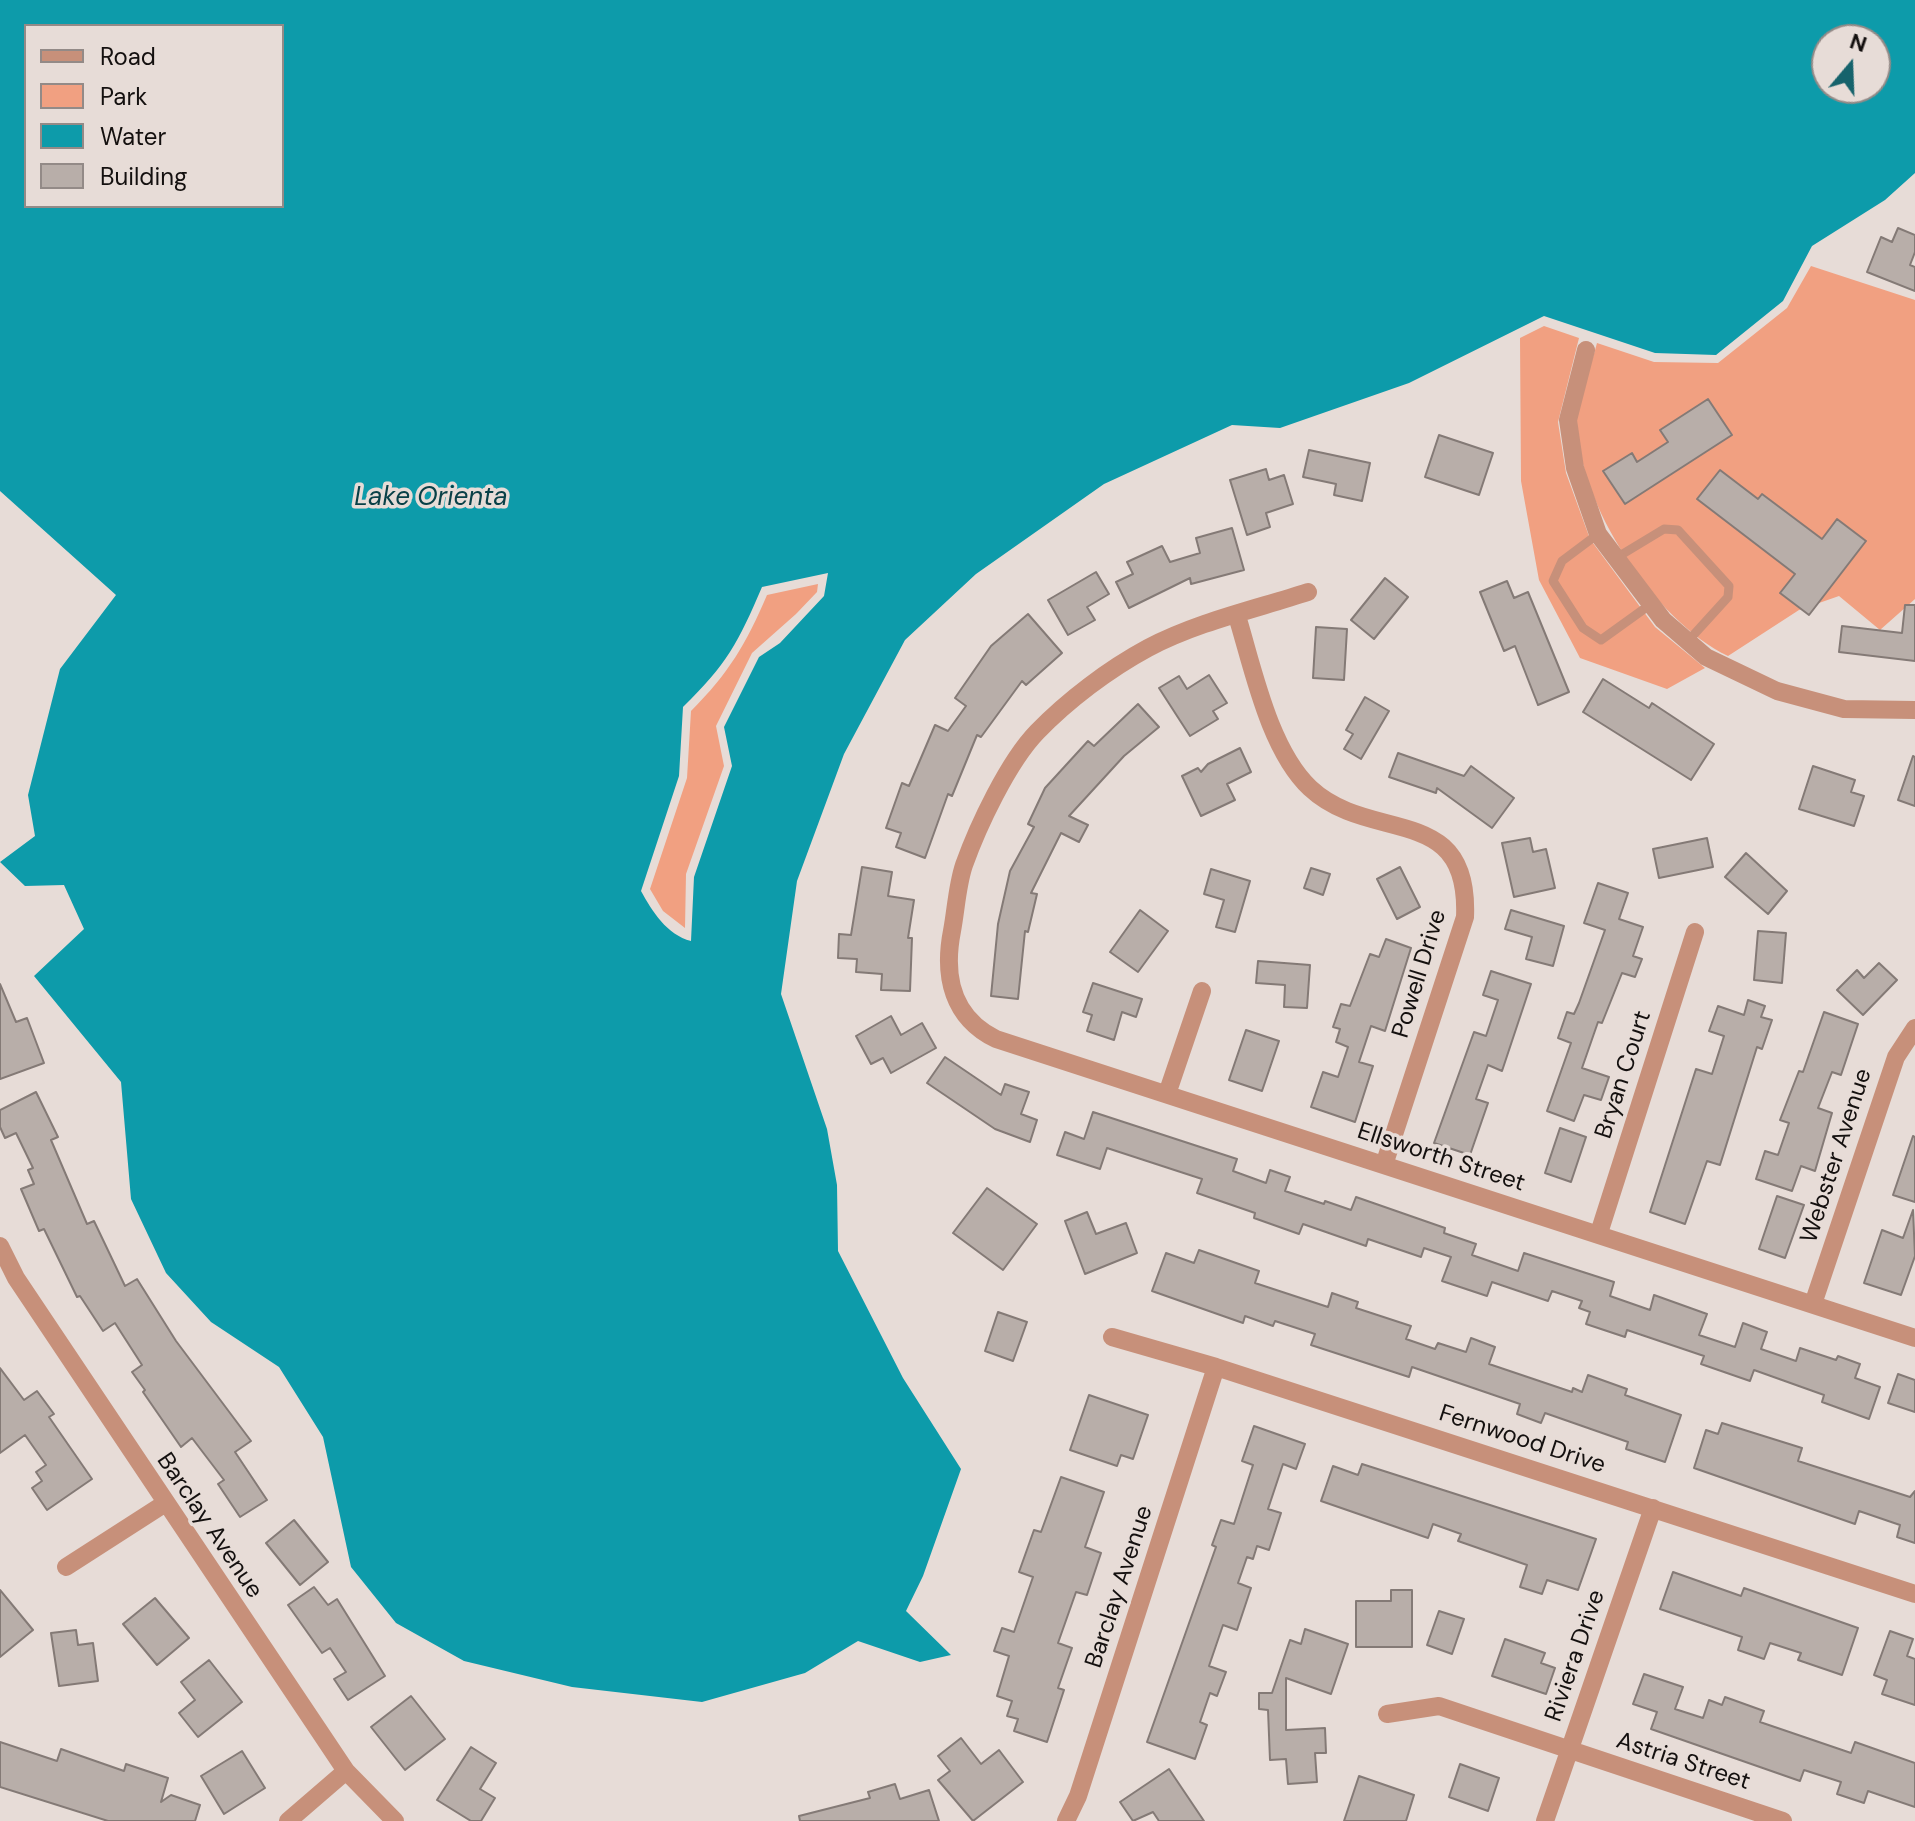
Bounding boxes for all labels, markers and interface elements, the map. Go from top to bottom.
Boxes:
legend [24,24,284,208]
north arrow [1811,24,1891,104]
text: N [1846,26,1871,59]
text: Road [100,41,156,72]
text: Park [100,81,147,112]
text: Water [100,121,166,152]
text: Building [100,161,187,192]
water label: Lake Orienta [354,482,508,514]
street label: Powell Drive [1387,906,1453,1042]
street label: Bryan Court [1590,1007,1658,1143]
street label: Webster Avenue [1795,1065,1879,1247]
street label: Ellsworth Street [1354,1117,1528,1199]
street label: Fernwood Drive [1435,1400,1609,1480]
street label: Barclay Avenue [150,1448,268,1604]
street label: Barclay Avenue [1080,1502,1160,1672]
street label: Riviera Drive [1540,1586,1612,1726]
street label: Astria Street [1612,1727,1754,1797]

